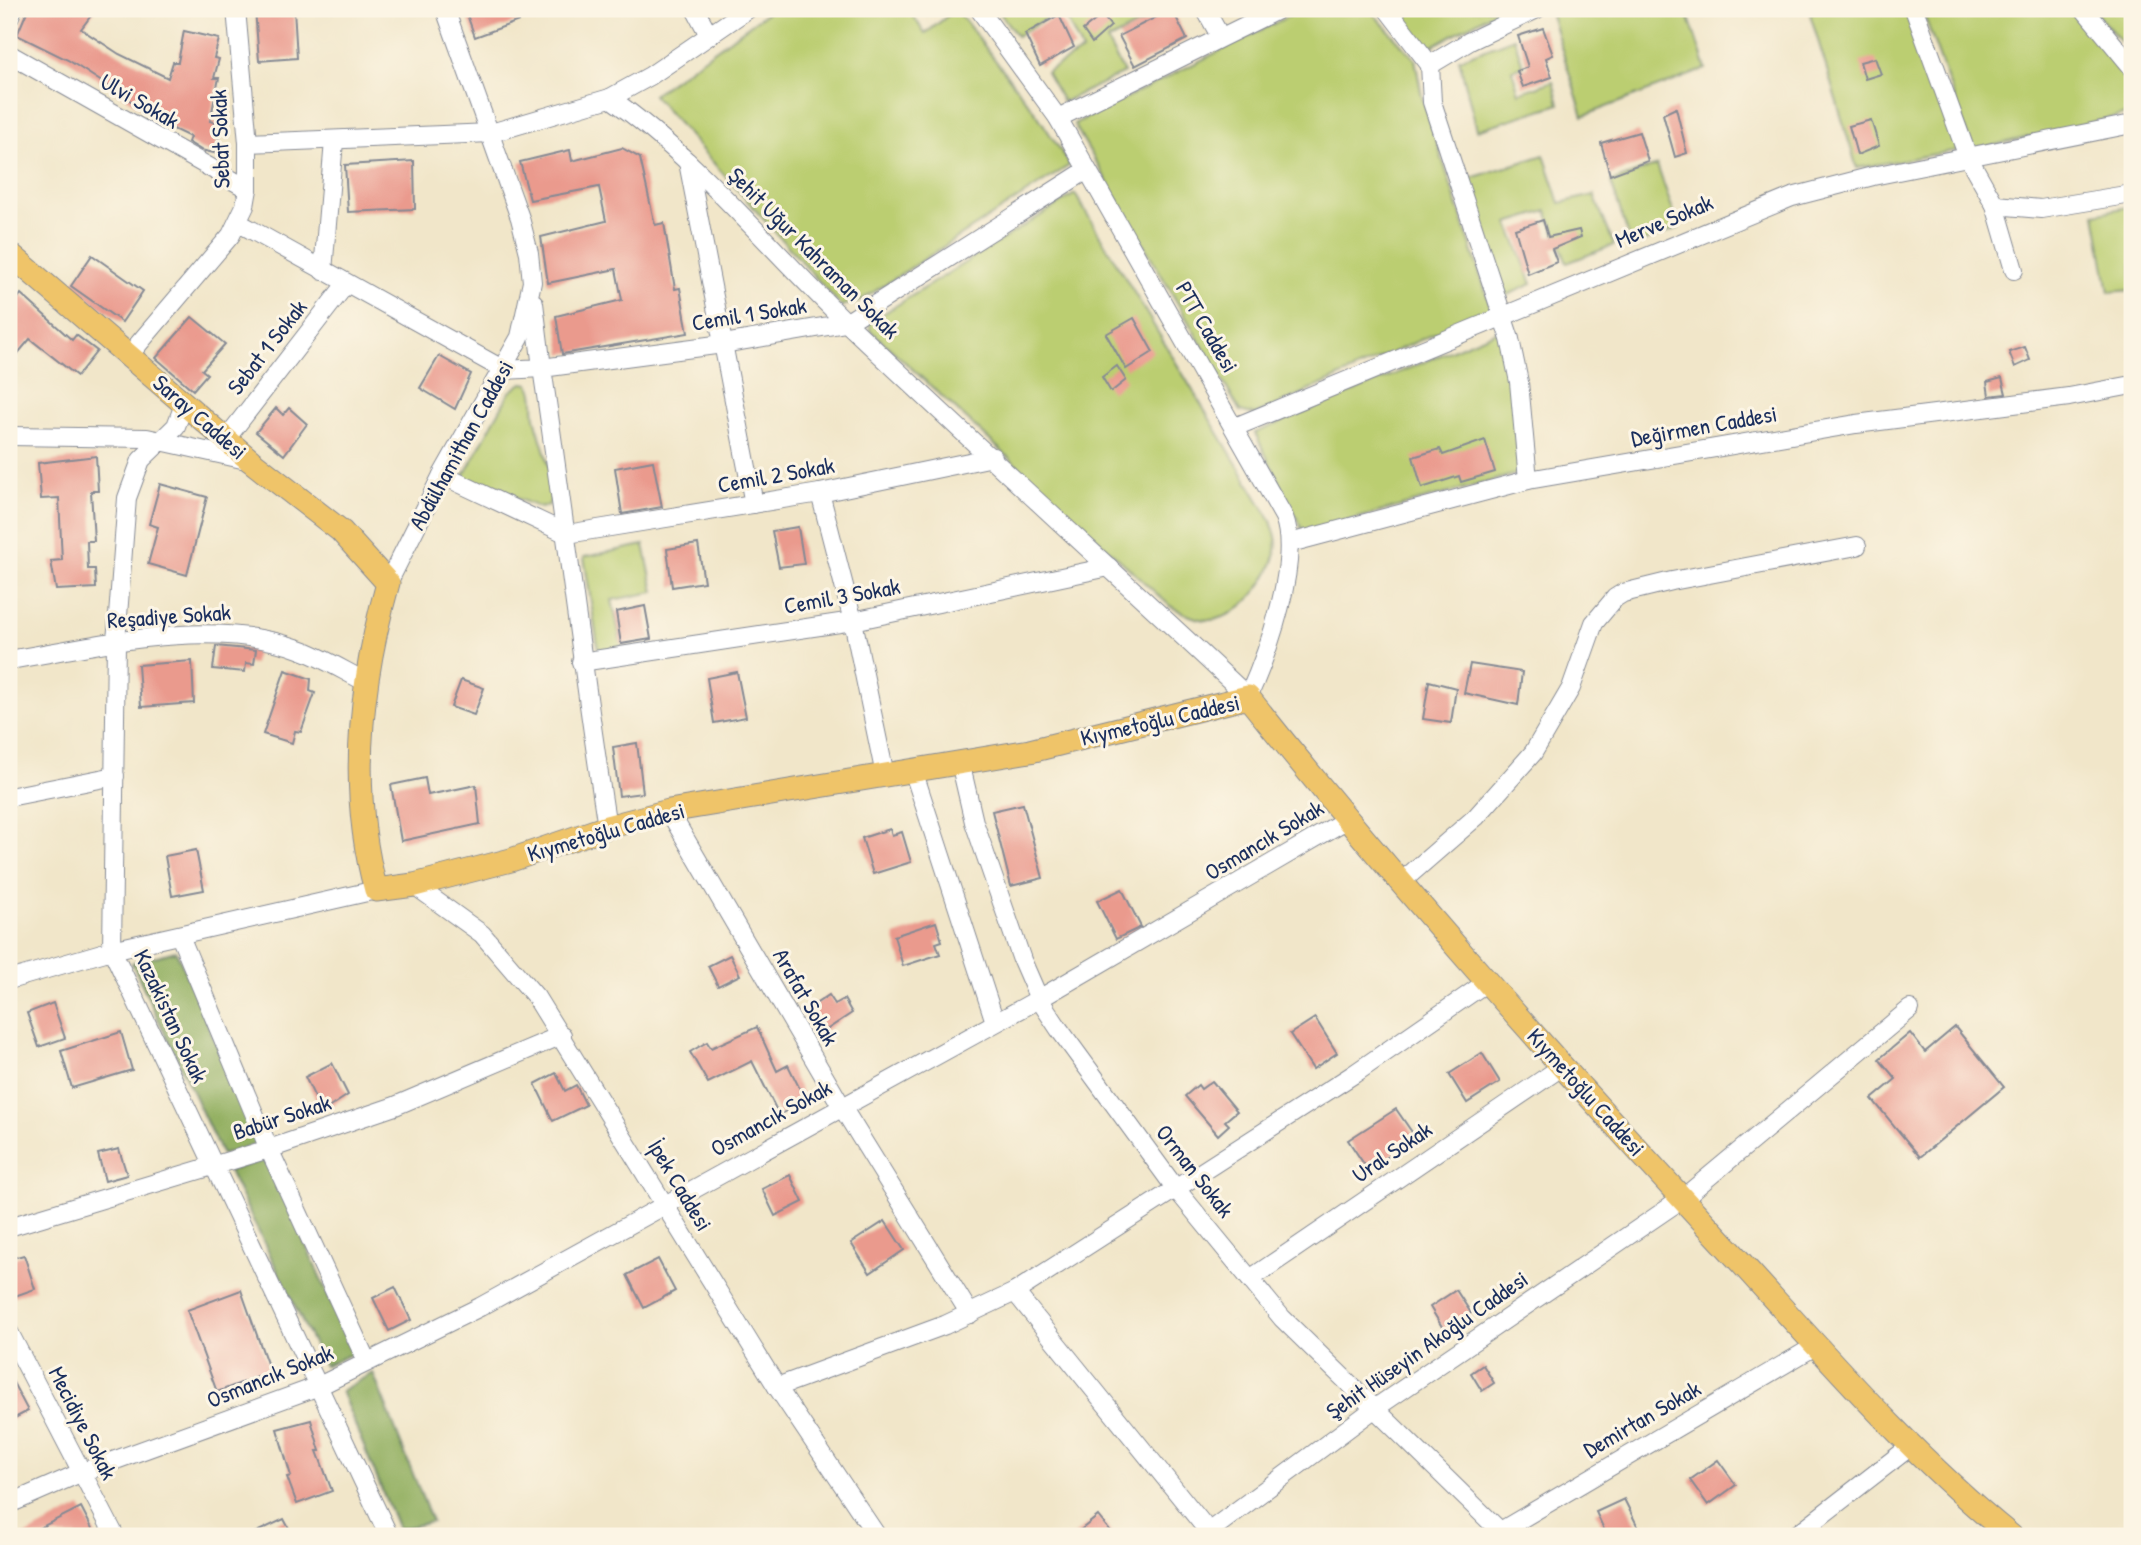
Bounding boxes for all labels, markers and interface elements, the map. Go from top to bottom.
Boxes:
street label: Ulvi Sokak [95,66,186,136]
street label: Sebat Sokak [202,88,237,189]
street label: Şehit Uğur Kahraman Sokak [722,160,907,346]
street label: Merve Sokak [1610,186,1718,255]
street label: PTT Caddesi [1169,275,1246,378]
street label: Cemil 1 Sokak [689,289,809,338]
street label: Sebat 1 Sokak [220,292,314,401]
street label: Abdülhamithan Caddesi [401,354,520,535]
street label: Saray Caddesi [147,367,254,466]
street label: Değirmen Caddesi [1629,397,1779,454]
street label: Cemil 2 Sokak [715,449,837,500]
street label: Cemil 3 Sokak [781,570,903,621]
street label: Reşadiye Sokak [106,596,232,635]
street label: Kıymetoğlu Caddesi [1077,686,1243,753]
street label: Osmancık Sokak [1199,792,1329,887]
street label: Kıymetoğlu Caddesi [524,794,688,869]
street label: Arafat Sokak [766,942,847,1051]
street label: Kazakistan Sokak [127,944,216,1088]
street label: Kıymetoğlu Caddesi [1521,1021,1652,1162]
street label: Osmancık Sokak [705,1071,837,1163]
street label: Babür Sokak [229,1086,335,1147]
street label: Ural Sokak [1346,1113,1438,1190]
street label: Orman Sokak [1149,1118,1242,1224]
street label: İpek Caddesi [641,1133,720,1236]
street label: Şehit Hüseyin Akoğlu Caddesi [1320,1263,1534,1426]
street label: Osmancık Sokak [202,1336,338,1415]
street label: Mecidiye Sokak [42,1361,125,1485]
street label: Demirtan Sokak [1578,1372,1706,1465]

